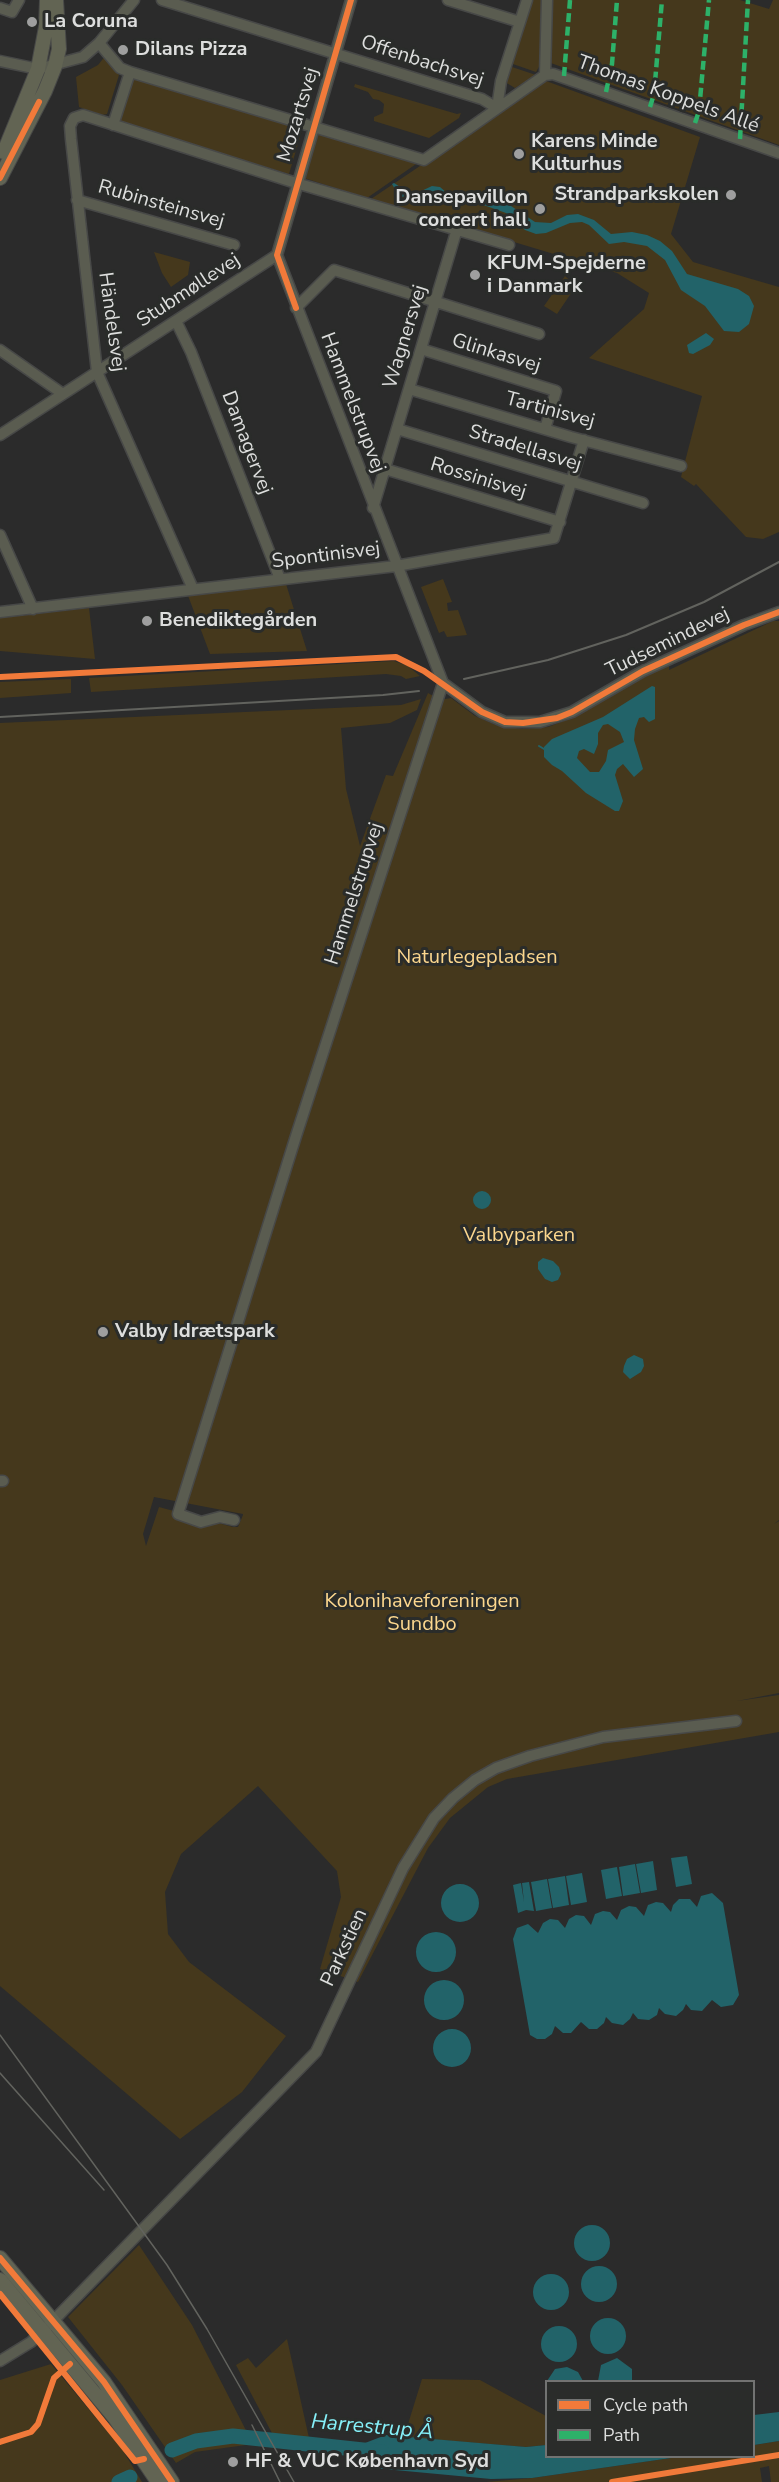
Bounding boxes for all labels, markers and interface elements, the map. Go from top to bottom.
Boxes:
place label: La Coruna [44,10,138,34]
marker: La Coruna [25,15,39,29]
street label: Offenbachsvej [357,31,487,93]
place label: Dilans Pizza [135,38,247,62]
marker: Dilans Pizza [116,43,130,57]
street label: Thomas Koppels Allé [574,51,762,139]
street label: Mozartsvej [273,65,325,165]
place label: Karens Minde Kulturhus [531,130,658,177]
marker: Karens Minde Kulturhus [512,147,526,161]
street label: Rubinsteinsvej [95,176,227,234]
place label: Strandparkskolen [554,183,719,207]
place label: Dansepavillon concert hall [395,186,528,233]
marker: Strandparkskolen [724,188,738,202]
marker: Dansepavillon concert hall [533,202,547,216]
street label: Stubmøllevej [133,249,245,333]
place label: KFUM-Spejderne i Danmark [487,252,646,299]
marker: KFUM-Spejderne i Danmark [468,268,482,282]
street label: Händelsvej [92,271,130,373]
street label: Wagnersvej [379,282,433,392]
street label: Hammelstrupvej [314,329,390,477]
street label: Glinkasvej [449,329,543,379]
street label: Damagervej [215,388,277,498]
street label: Tartinisvej [503,388,597,434]
street label: Stradellasvej [466,420,584,478]
street label: Rossinisvej [427,453,529,505]
street label: Spontinisvej [270,537,382,575]
street label: Tudsemindevej [602,603,734,683]
place label: Benediktegården [159,609,317,633]
marker: Benediktegården [140,614,154,628]
street label: Hammelstrupvej [321,820,389,968]
park label: Naturlegepladsen [396,946,558,970]
park label: Valbyparken [463,1224,575,1248]
place label: Valby Idrætspark [115,1320,275,1344]
marker: Valby Idrætspark [96,1325,110,1339]
park label: Kolonihaveforeningen Sundbo [324,1590,520,1637]
street label: Parkstien [317,1905,373,1991]
legend [545,2380,755,2458]
text: Cycle path [603,2393,688,2417]
water label: Harrestrup Å [310,2410,434,2446]
text: Path [603,2423,640,2447]
place label: HF & VUC København Syd [245,2450,489,2474]
marker: HF & VUC København Syd [226,2455,240,2469]

